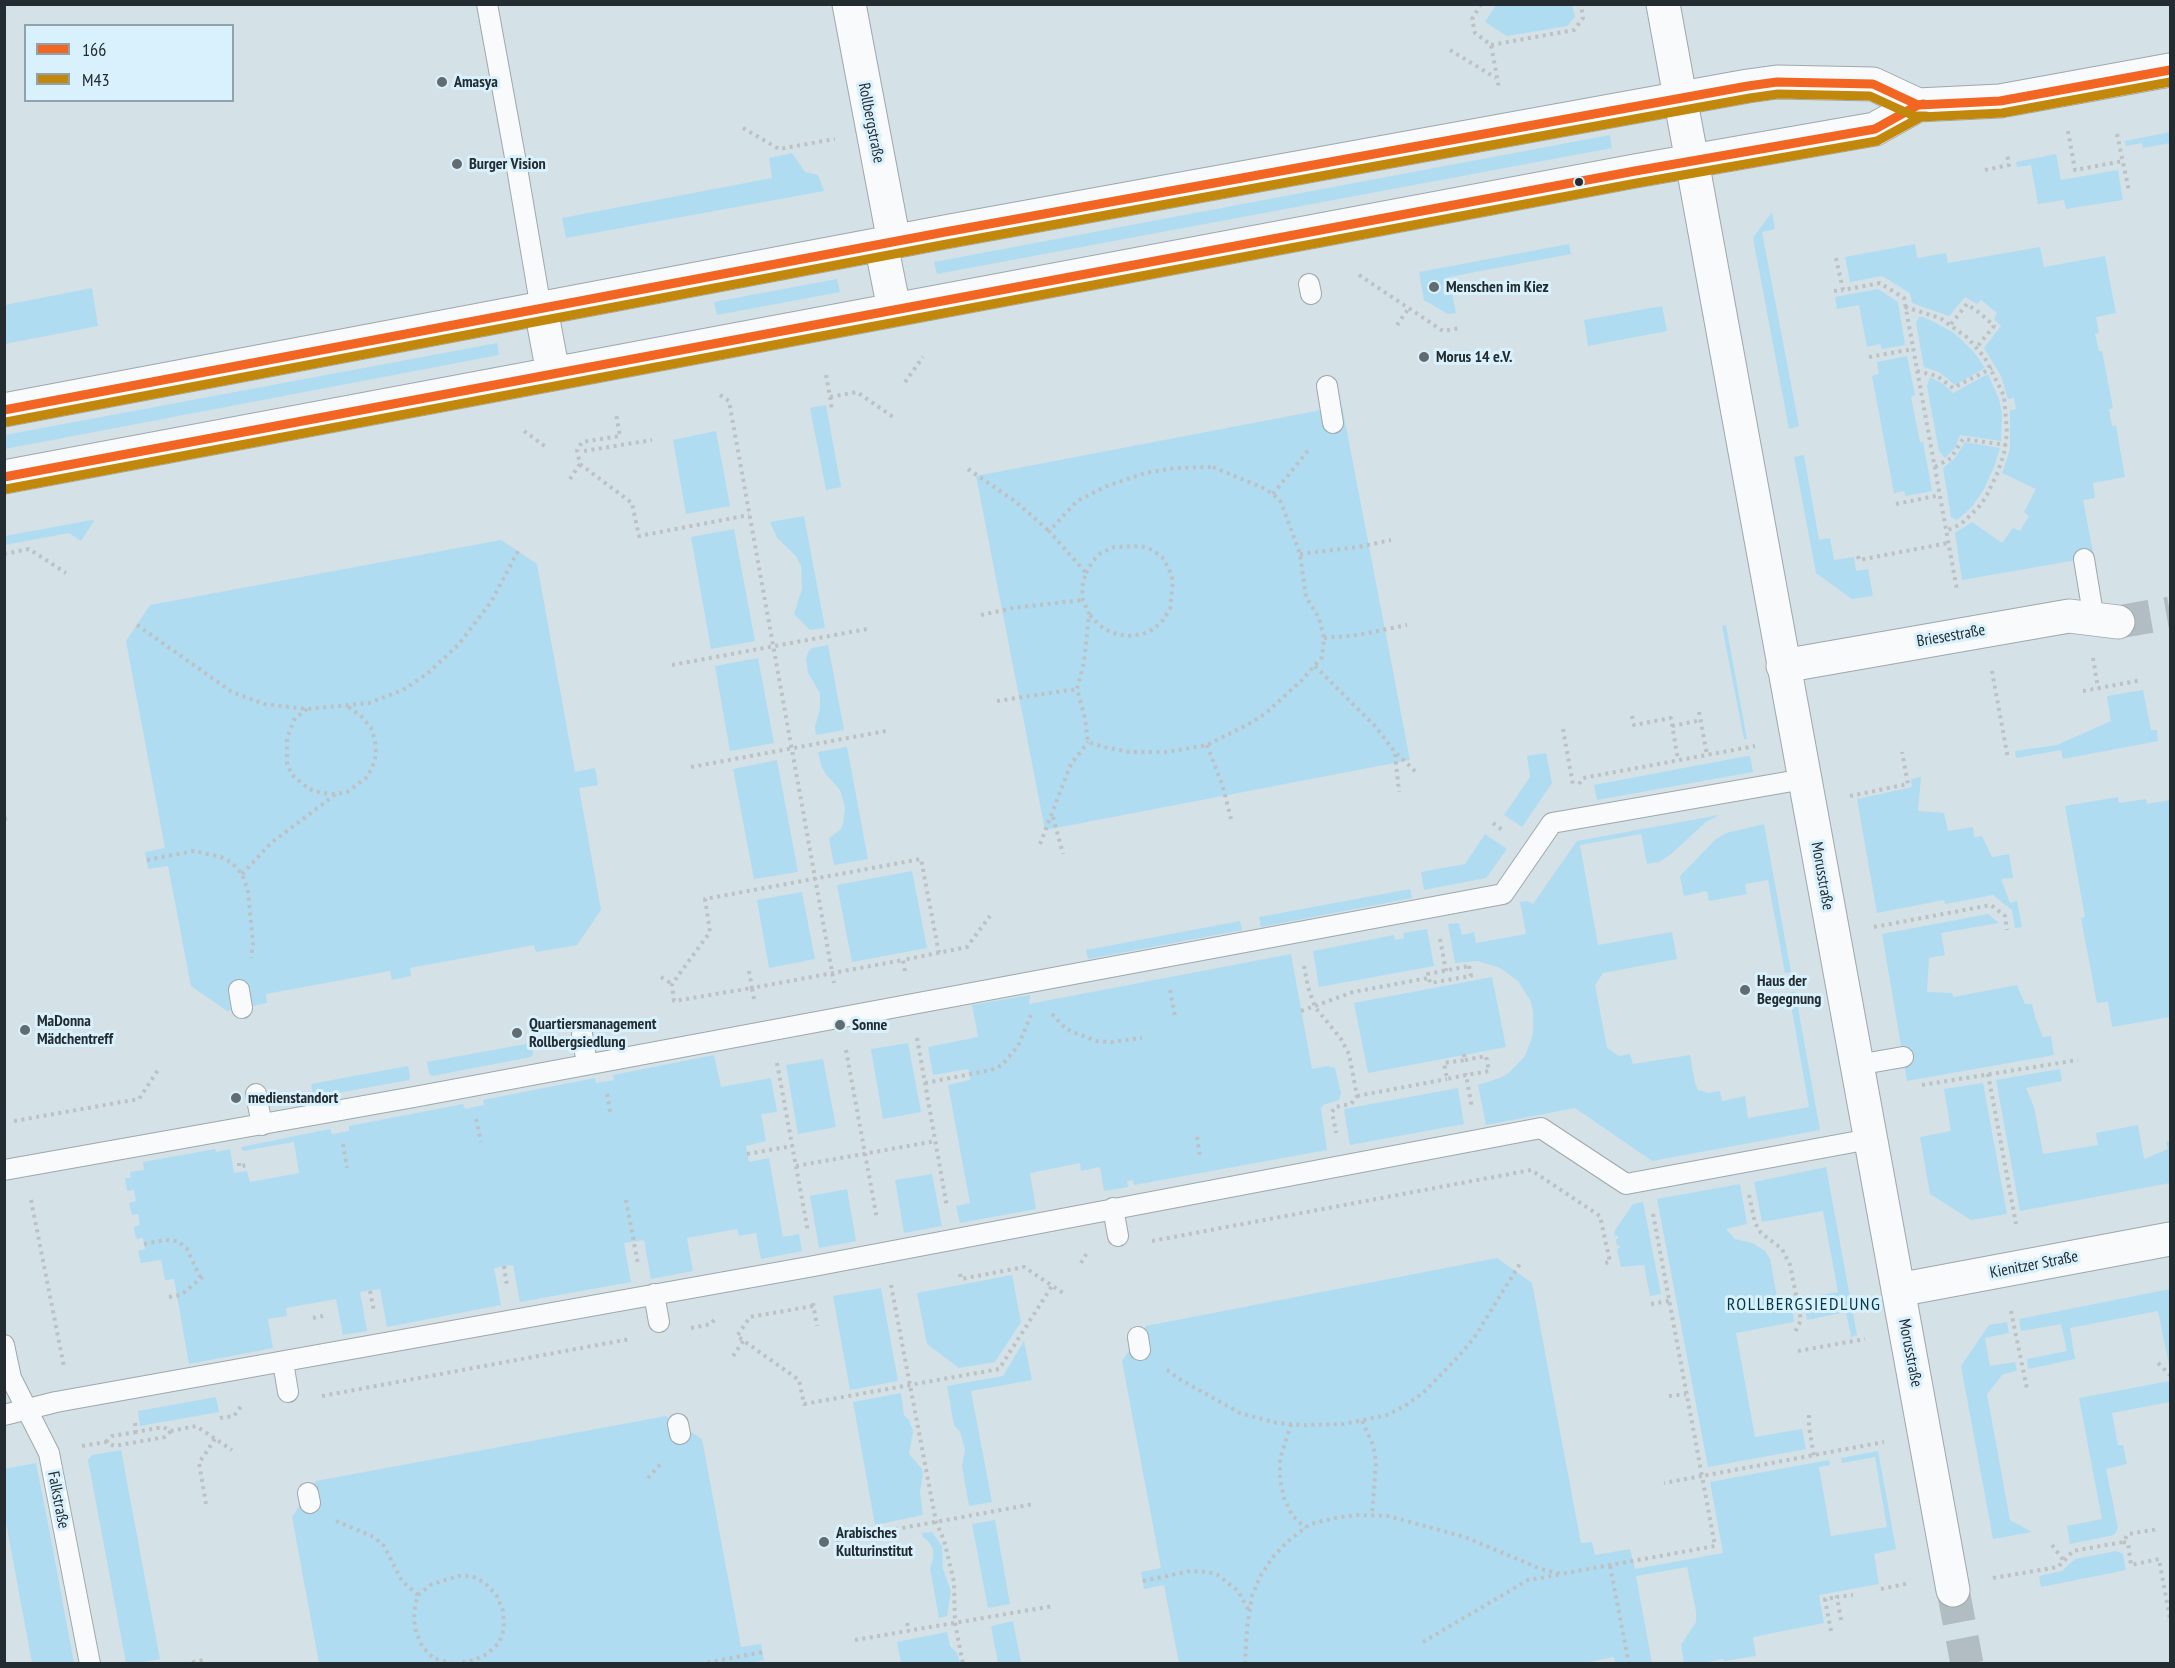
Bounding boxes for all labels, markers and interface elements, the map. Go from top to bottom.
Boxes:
legend [24,24,234,102]
text: 166 [82,38,106,61]
text: M43 [82,68,110,91]
place label: Amasya [454,72,498,92]
marker: Amasya [435,75,449,89]
street label: Rollbergstraße [854,81,888,165]
place label: Burger Vision [469,154,546,174]
marker: Burger Vision [450,157,464,171]
unlabelled marker [1573,176,1585,188]
place label: Menschen im Kiez [1446,277,1549,297]
marker: Menschen im Kiez [1427,280,1441,294]
place label: Morus 14 e.V. [1436,347,1512,367]
marker: Morus 14 e.V. [1417,350,1431,364]
street label: Briesestraße [1915,621,1987,651]
street label: Morusstraße [1807,840,1837,912]
place label: Haus der Begegnung [1757,971,1821,1009]
marker: Haus der Begegnung [1738,983,1752,997]
place label: MaDonna Mädchentreff [37,1011,113,1049]
place label: Quartiersmanagement Rollbergsiedlung [529,1014,656,1052]
place label: Sonne [852,1015,887,1035]
marker: Sonne [833,1018,847,1032]
marker: MaDonna Mädchentreff [18,1023,32,1037]
marker: Quartiersmanagement Rollbergsiedlung [510,1026,524,1040]
place label: medienstandort [248,1088,338,1108]
marker: medienstandort [229,1091,243,1105]
street label: Kienitzer Straße [1988,1247,2080,1283]
district label: ROLLBERGSIEDLUNG [1727,1294,1881,1316]
street label: Morusstraße [1894,1317,1926,1389]
street label: Falkstraße [43,1470,73,1530]
place label: Arabisches Kulturinstitut [836,1523,913,1561]
marker: Arabisches Kulturinstitut [817,1535,831,1549]

